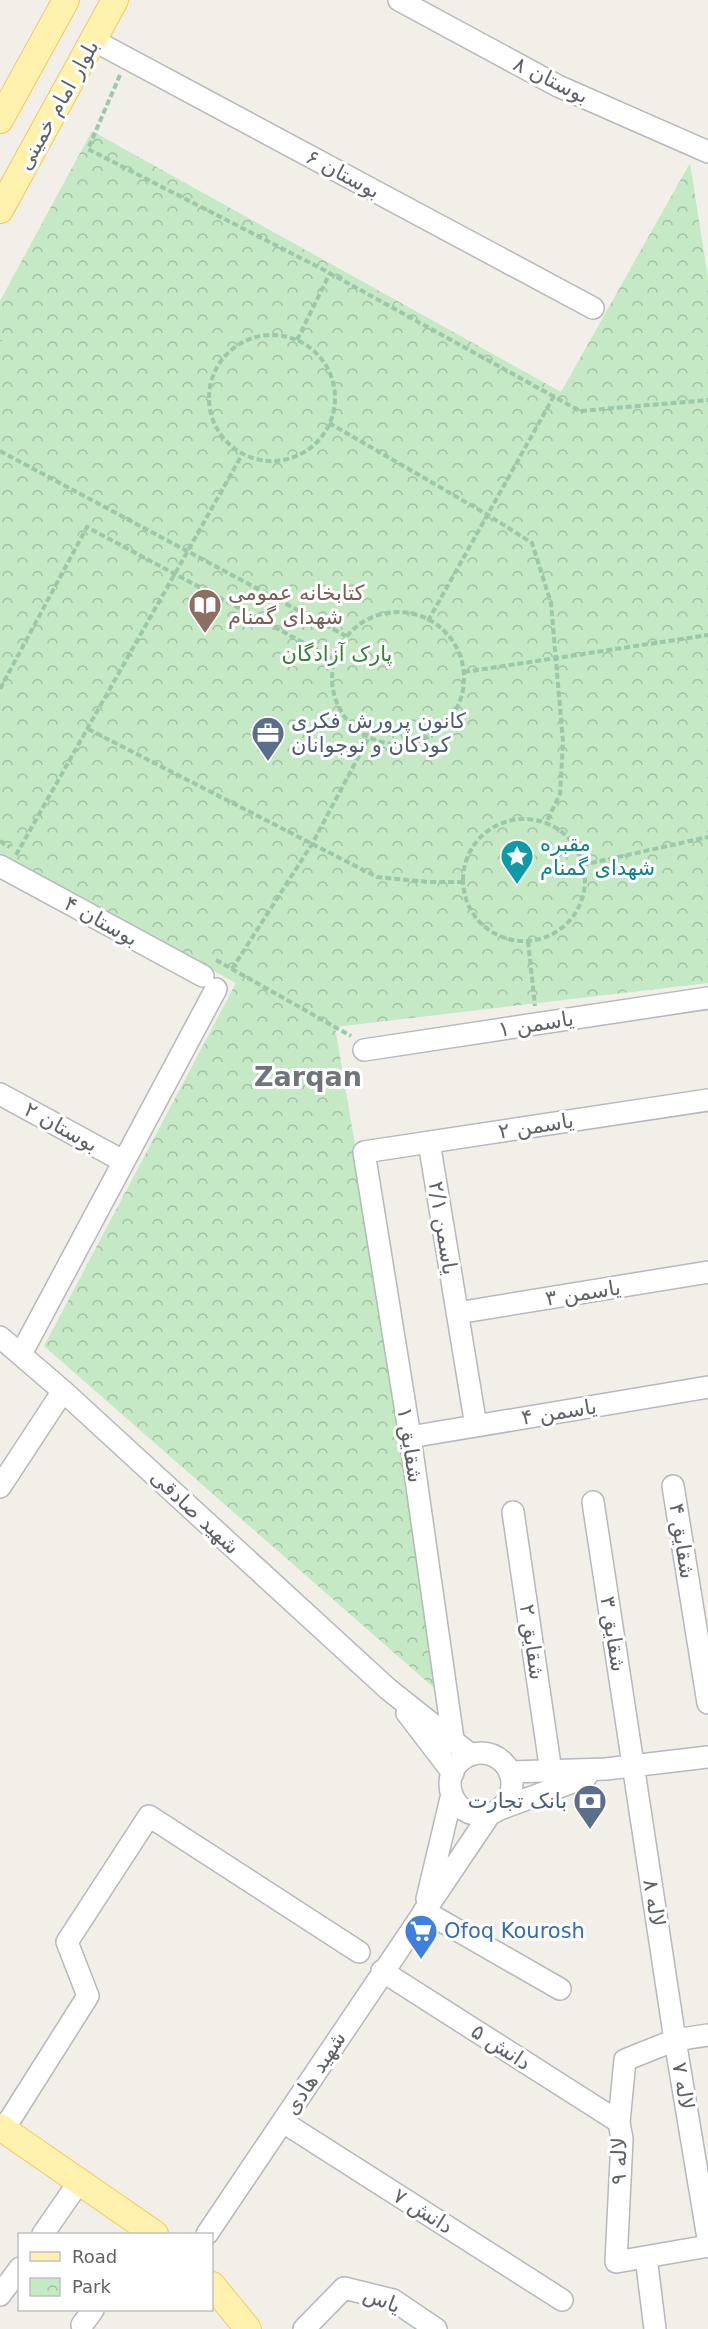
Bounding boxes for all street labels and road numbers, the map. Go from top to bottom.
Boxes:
street label: بلوار امام خمینی [12,36,104,174]
street label: بوستان ۸ [510,52,592,108]
street label: بوستان ۶ [302,145,384,203]
street label: بوستان ۴ [60,891,142,951]
street label: یاسمن ۱ [497,1006,576,1042]
street label: بوستان ۲ [20,1097,102,1157]
street label: یاسمن ۲ [497,1108,576,1144]
street label: یاسمن ۲/۱ [424,1180,462,1277]
street label: یاسمن ۳ [544,1275,623,1311]
street label: یاسمن ۴ [520,1394,599,1430]
street label: شقایق ۱ [392,1406,428,1484]
street label: شهید صادقی [146,1465,244,1559]
street label: شقایق ۴ [664,1502,700,1580]
street label: شقایق ۳ [595,1595,631,1673]
street label: شقایق ۲ [515,1603,549,1681]
street label: لاله ۸ [638,1878,670,1928]
street label: دانش ۵ [467,2019,535,2075]
street label: شهید هادی [279,2027,351,2119]
street label: لاله ۷ [667,2061,699,2111]
street label: لاله ۹ [607,2137,631,2185]
street label: دانش ۷ [389,2183,457,2239]
street label: یاس [360,2282,404,2318]

